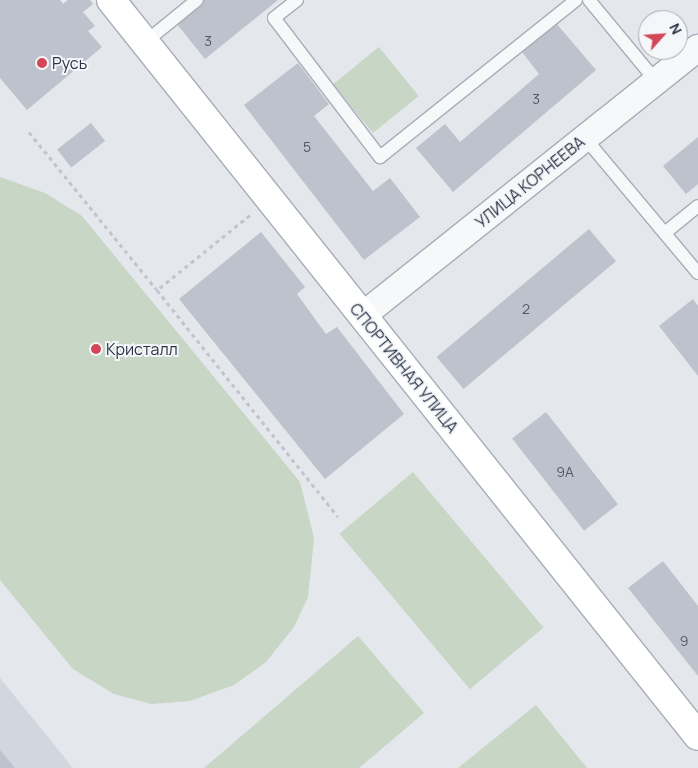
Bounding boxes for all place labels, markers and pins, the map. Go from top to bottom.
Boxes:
place label: Русь [52,53,87,73]
marker: Русь [36,57,48,69]
place label: Кристалл [106,339,178,359]
marker: Кристалл [90,343,102,355]

